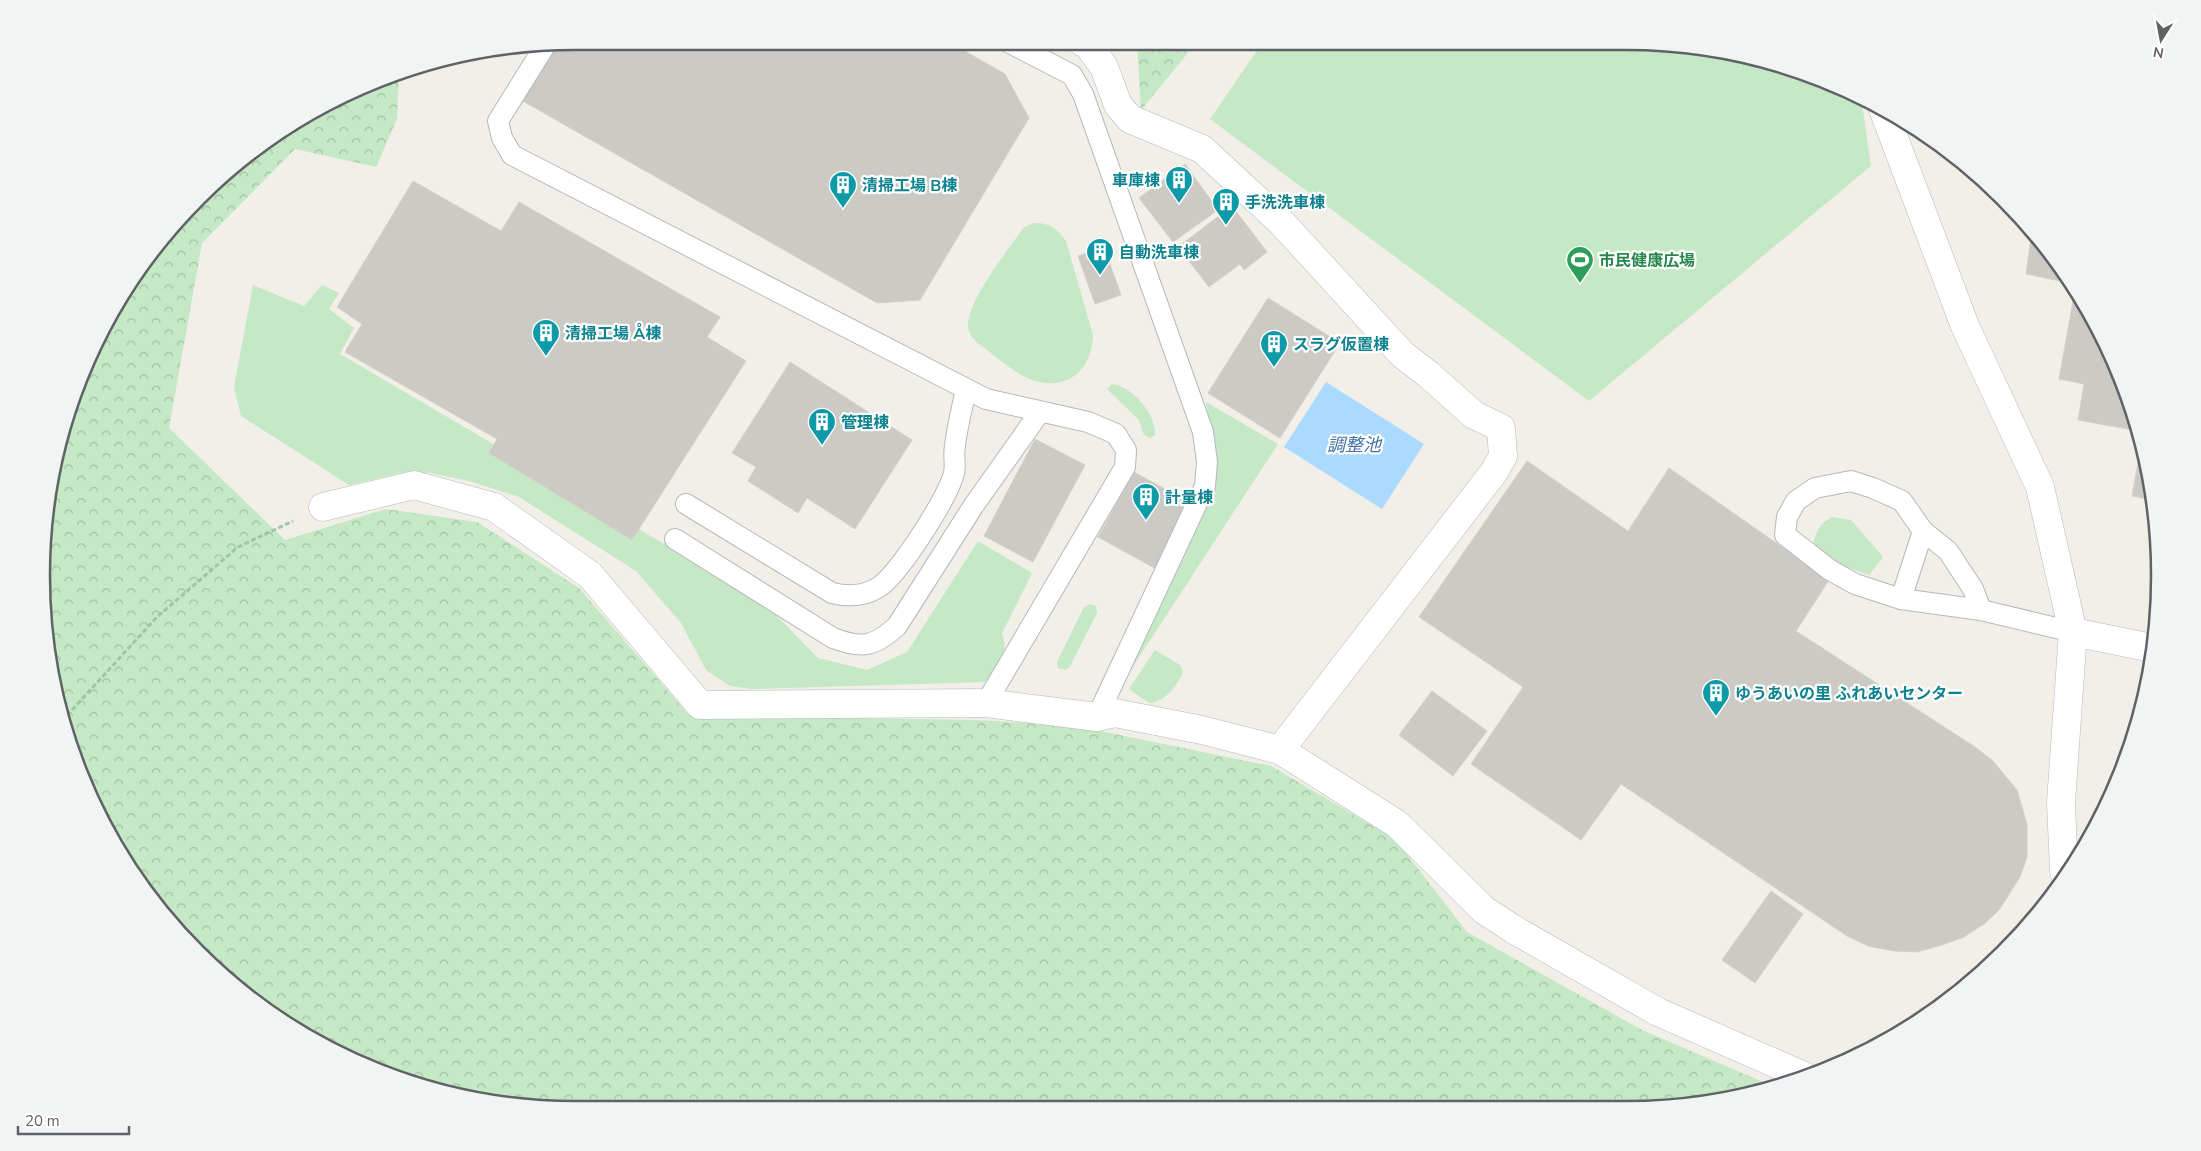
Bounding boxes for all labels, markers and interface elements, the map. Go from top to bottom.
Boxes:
north arrow [2136,15,2186,65]
text: N [2152,42,2166,63]
building icon: 車庫棟 [1164,165,1194,204]
building icon: 清掃工場 B棟 [828,170,858,209]
place label: 車庫棟 [1112,170,1160,192]
place label: 清掃工場 B棟 [862,175,957,197]
building icon: 手洗洗車棟 [1211,187,1241,226]
place label: 手洗洗車棟 [1245,192,1325,214]
building icon: 自動洗車棟 [1085,237,1115,276]
place label: 自動洗車棟 [1119,242,1199,264]
sports icon: 市民健康広場 [1565,245,1595,284]
place label: 市民健康広場 [1599,250,1695,272]
building icon: 清掃工場 Å棟 [531,318,561,357]
place label: 清掃工場 Å棟 [565,323,661,345]
building icon: スラグ仮置棟 [1259,329,1289,368]
place label: スラグ仮置棟 [1293,334,1389,356]
building icon: 管理棟 [807,407,837,446]
place label: 管理棟 [841,412,889,434]
water label: 調整池 [1327,433,1383,457]
building icon: 計量棟 [1131,482,1161,521]
place label: 計量棟 [1165,487,1213,509]
building icon: ゆうあいの里 ふれあいセンター [1701,678,1731,717]
place label: ゆうあいの里 ふれあいセンター [1735,683,1963,705]
scale bar [18,1104,129,1136]
text: 20 m [25,1111,60,1131]

